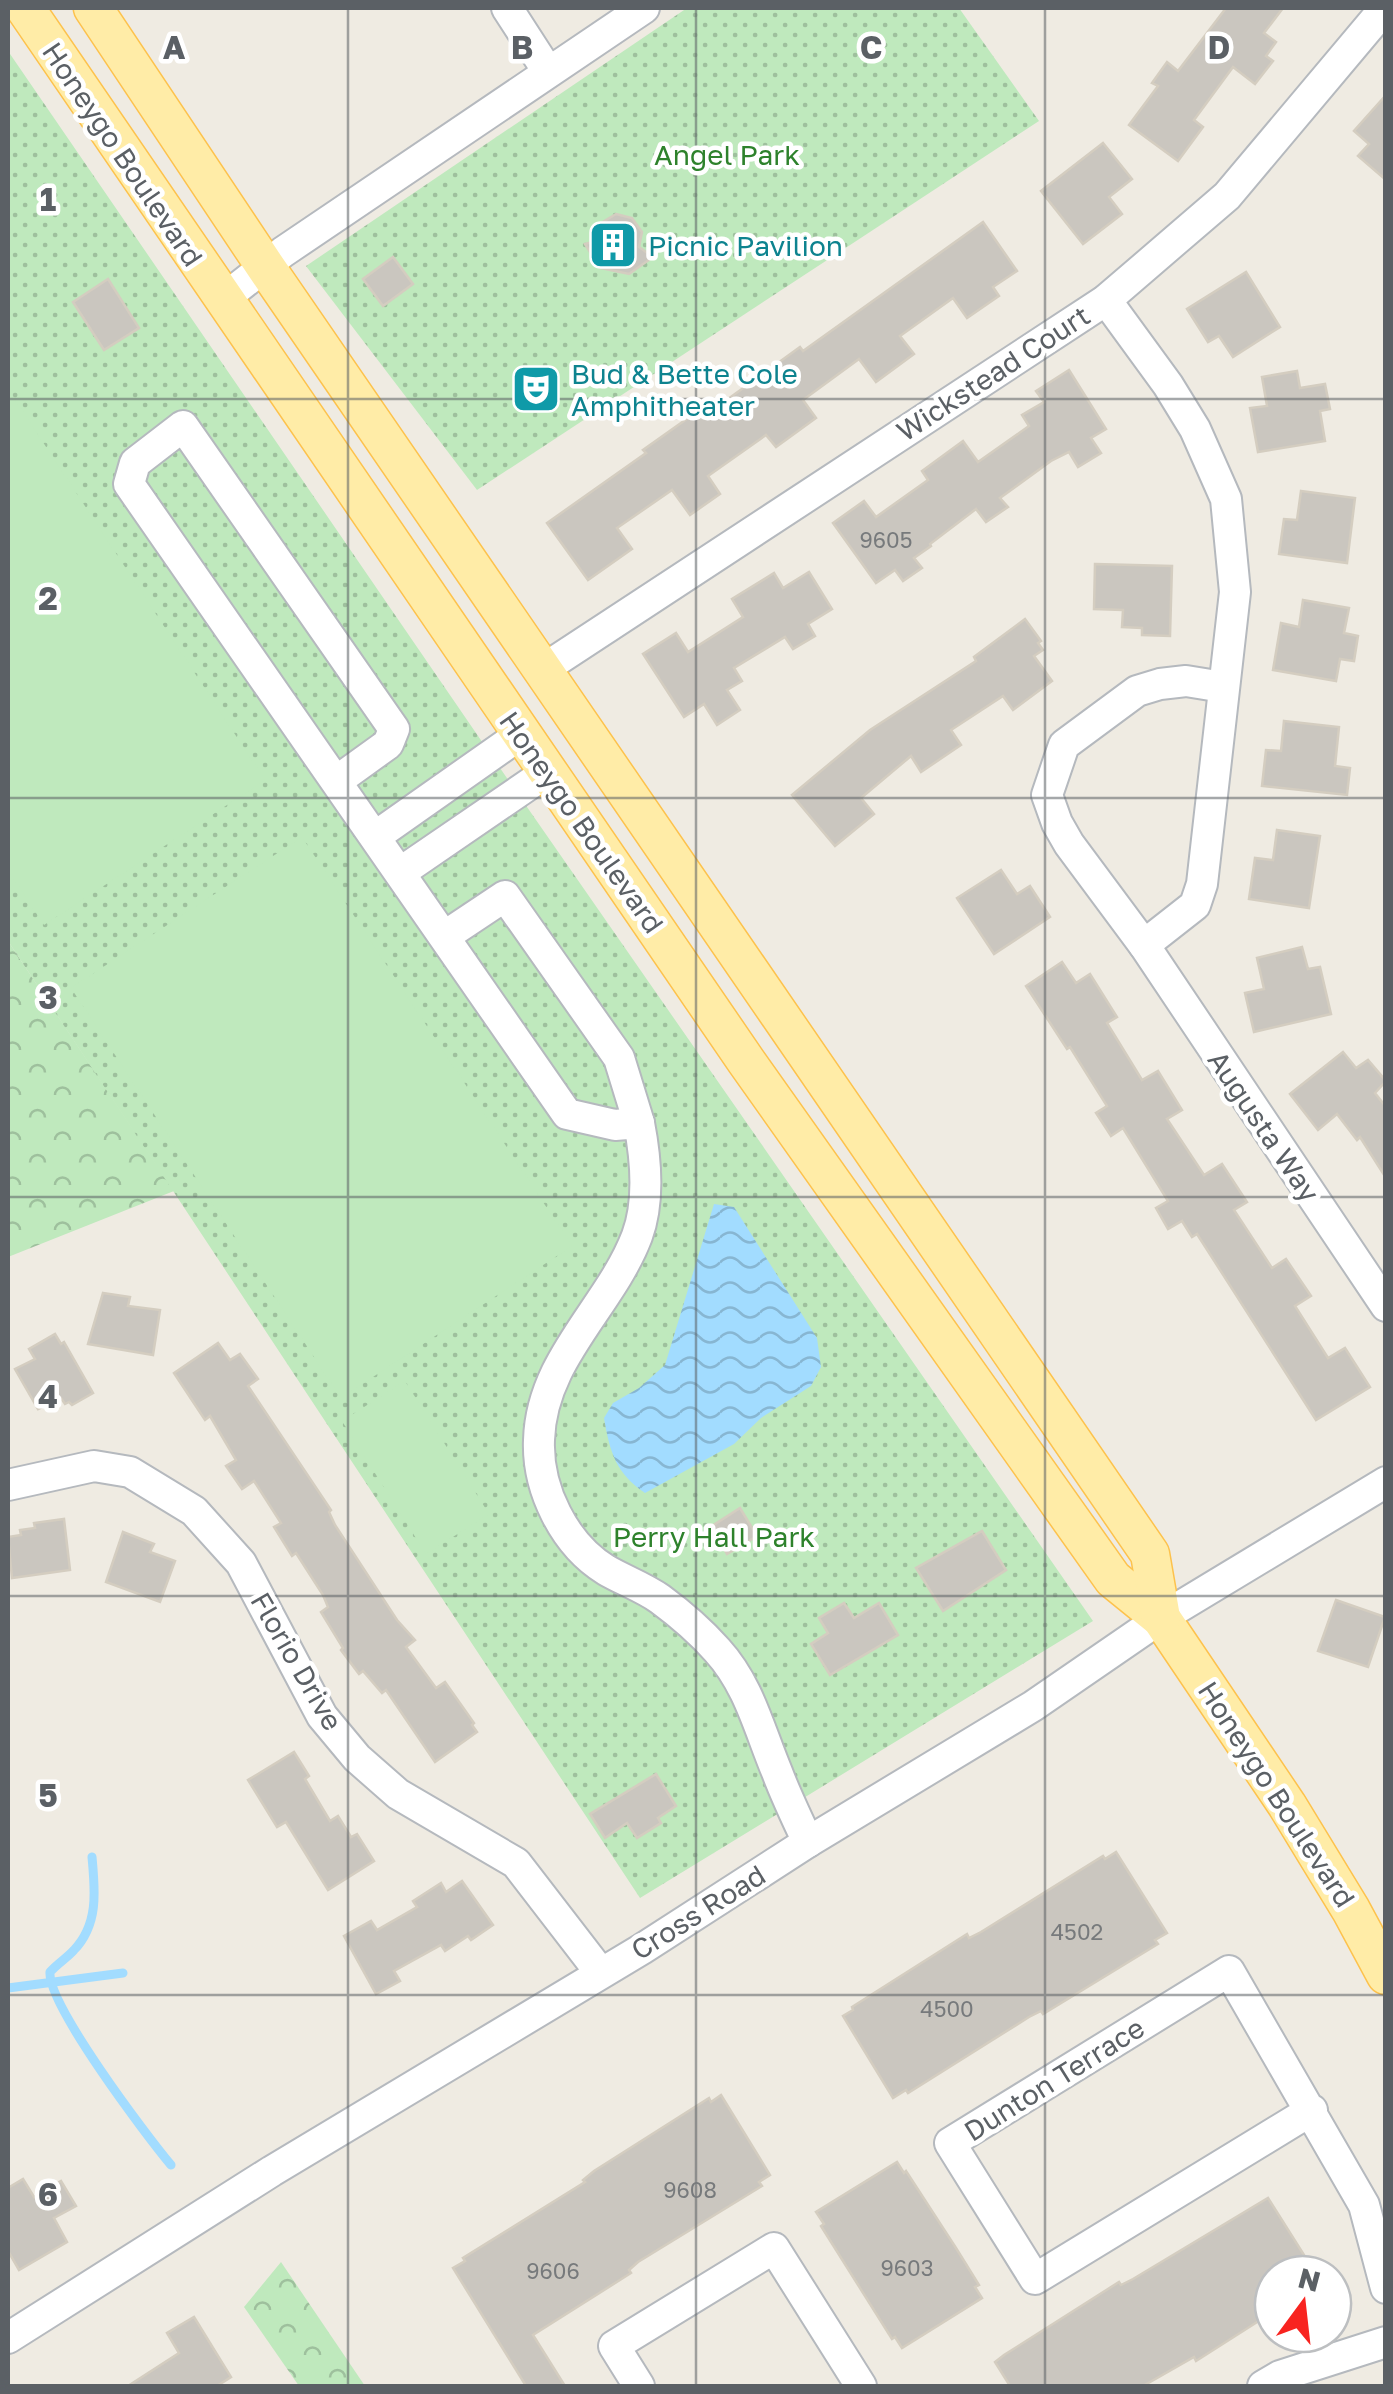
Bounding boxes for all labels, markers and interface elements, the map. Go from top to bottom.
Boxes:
text: A [163,28,186,66]
text: B [511,28,533,66]
text: C [860,28,882,66]
text: D [1208,28,1230,66]
street label: Honeygo Boulevard [36,36,210,272]
park label: Angel Park [654,138,800,171]
text: 1 [40,180,56,218]
building icon: Picnic Pavilion [587,219,639,271]
place label: Picnic Pavilion [648,229,843,262]
street label: Wickstead Court [890,298,1096,448]
place label: Bud & Bette Cole Amphitheater [571,357,798,422]
theatre icon: Bud & Bette Cole Amphitheater [510,363,562,415]
house number: 9605 [859,526,913,553]
text: 2 [38,579,58,617]
street label: Honeygo Boulevard [493,705,671,939]
text: 3 [38,978,58,1016]
street label: Augusta Way [1201,1044,1327,1208]
text: 4 [38,1377,58,1415]
park label: Perry Hall Park [613,1520,815,1553]
street label: Florio Drive [244,1586,350,1736]
street label: Honeygo Boulevard [1192,1675,1362,1913]
text: 5 [38,1776,58,1814]
street label: Cross Road [625,1858,771,1966]
house number: 4502 [1051,1918,1103,1945]
house number: 4500 [920,1995,974,2022]
street label: Dunton Terrace [958,2011,1150,2147]
text: 6 [38,2175,58,2213]
house number: 9608 [663,2176,717,2203]
house number: 9603 [880,2254,934,2281]
north arrow [1253,2254,1353,2354]
house number: 9606 [526,2257,580,2284]
text: N [1295,2261,1324,2298]

